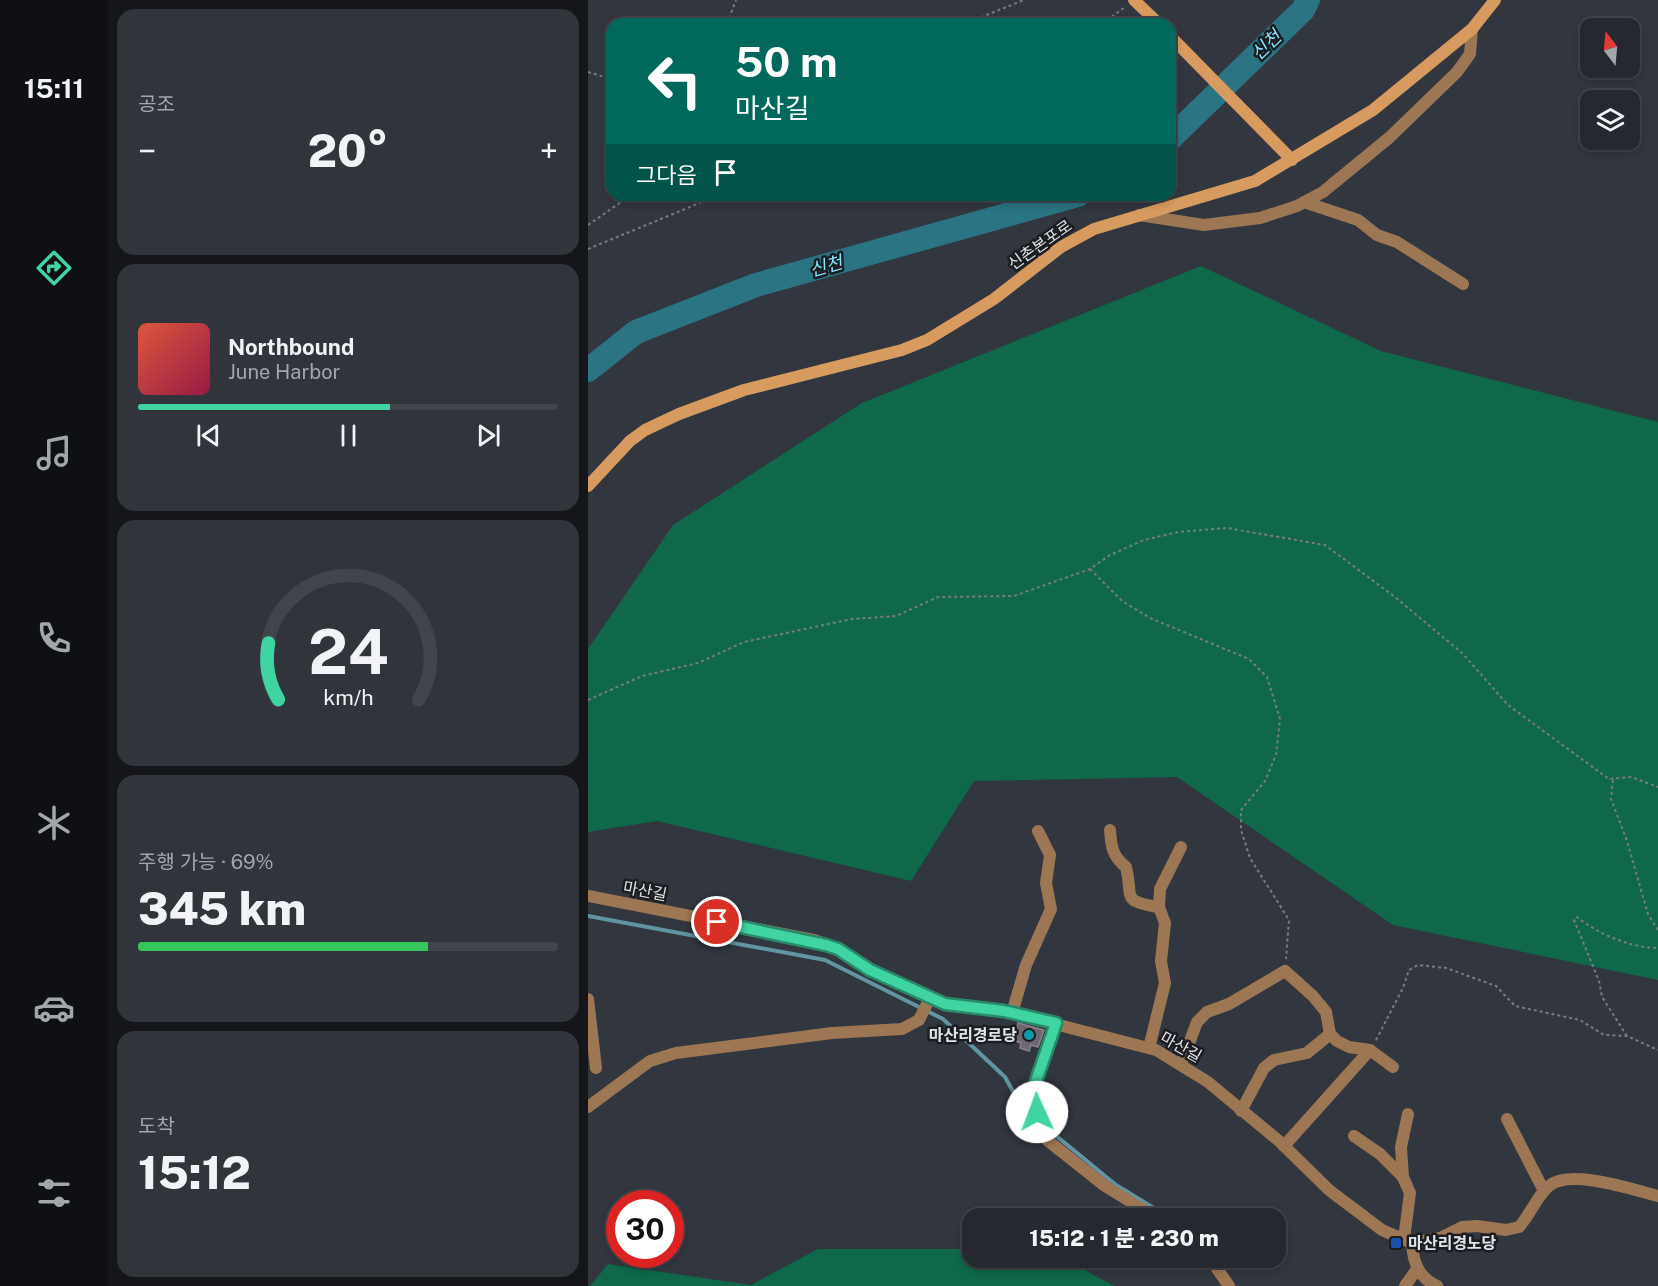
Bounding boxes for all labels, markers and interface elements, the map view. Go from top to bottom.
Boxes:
north arrow [1580,18,1640,78]
map controls [1580,18,1640,150]
water label: 신천 [1247,24,1287,64]
text: 50 m [735,37,838,86]
icon: left [636,42,714,120]
text: 15:11 [24,72,84,104]
button: layers [1580,90,1640,150]
text: 공조 [138,92,175,116]
text: 마산길 [735,92,810,124]
text: 20° [308,124,388,177]
text: − [138,132,156,170]
text: + [540,132,558,170]
icon: arrive [709,156,742,189]
text: 그다음 [636,162,697,188]
street label: 신촌본포로 [1004,216,1076,274]
icon: directions [33,247,75,289]
water label: 신천 [807,251,847,281]
text: Northbound [228,334,354,360]
text: June Harbor [228,360,340,384]
icon: previous [192,419,225,452]
icon: pause [332,419,365,452]
icon: next [472,419,505,452]
icon: music [33,432,75,474]
text: 24 [308,615,388,688]
icon: phone [33,617,75,659]
text: km/h [323,685,373,710]
icon: climate [33,802,75,844]
text: 주행 가능 · 69% [138,850,274,874]
street label: 마산길 [622,877,668,905]
text: 345 km [138,882,306,935]
pin [691,896,742,947]
icon: arrive [700,905,733,938]
icon: car [33,987,75,1029]
place label: 마산리경로당 [929,1026,1017,1045]
marker: 마산리경로당 [1022,1028,1036,1042]
street label: 마산길 [1157,1028,1205,1066]
position arrow [1005,1080,1069,1144]
text: 도착 [138,1114,175,1138]
text: 15:12 [138,1146,251,1199]
icon: filters [33,1172,75,1214]
speed limit sign: 30 [606,1190,684,1268]
text: 15:12 · 1 분 · 230 m [1029,1225,1219,1251]
place label: 마산리경노당 [1408,1234,1497,1253]
marker: 마산리경노당 [1389,1236,1403,1250]

